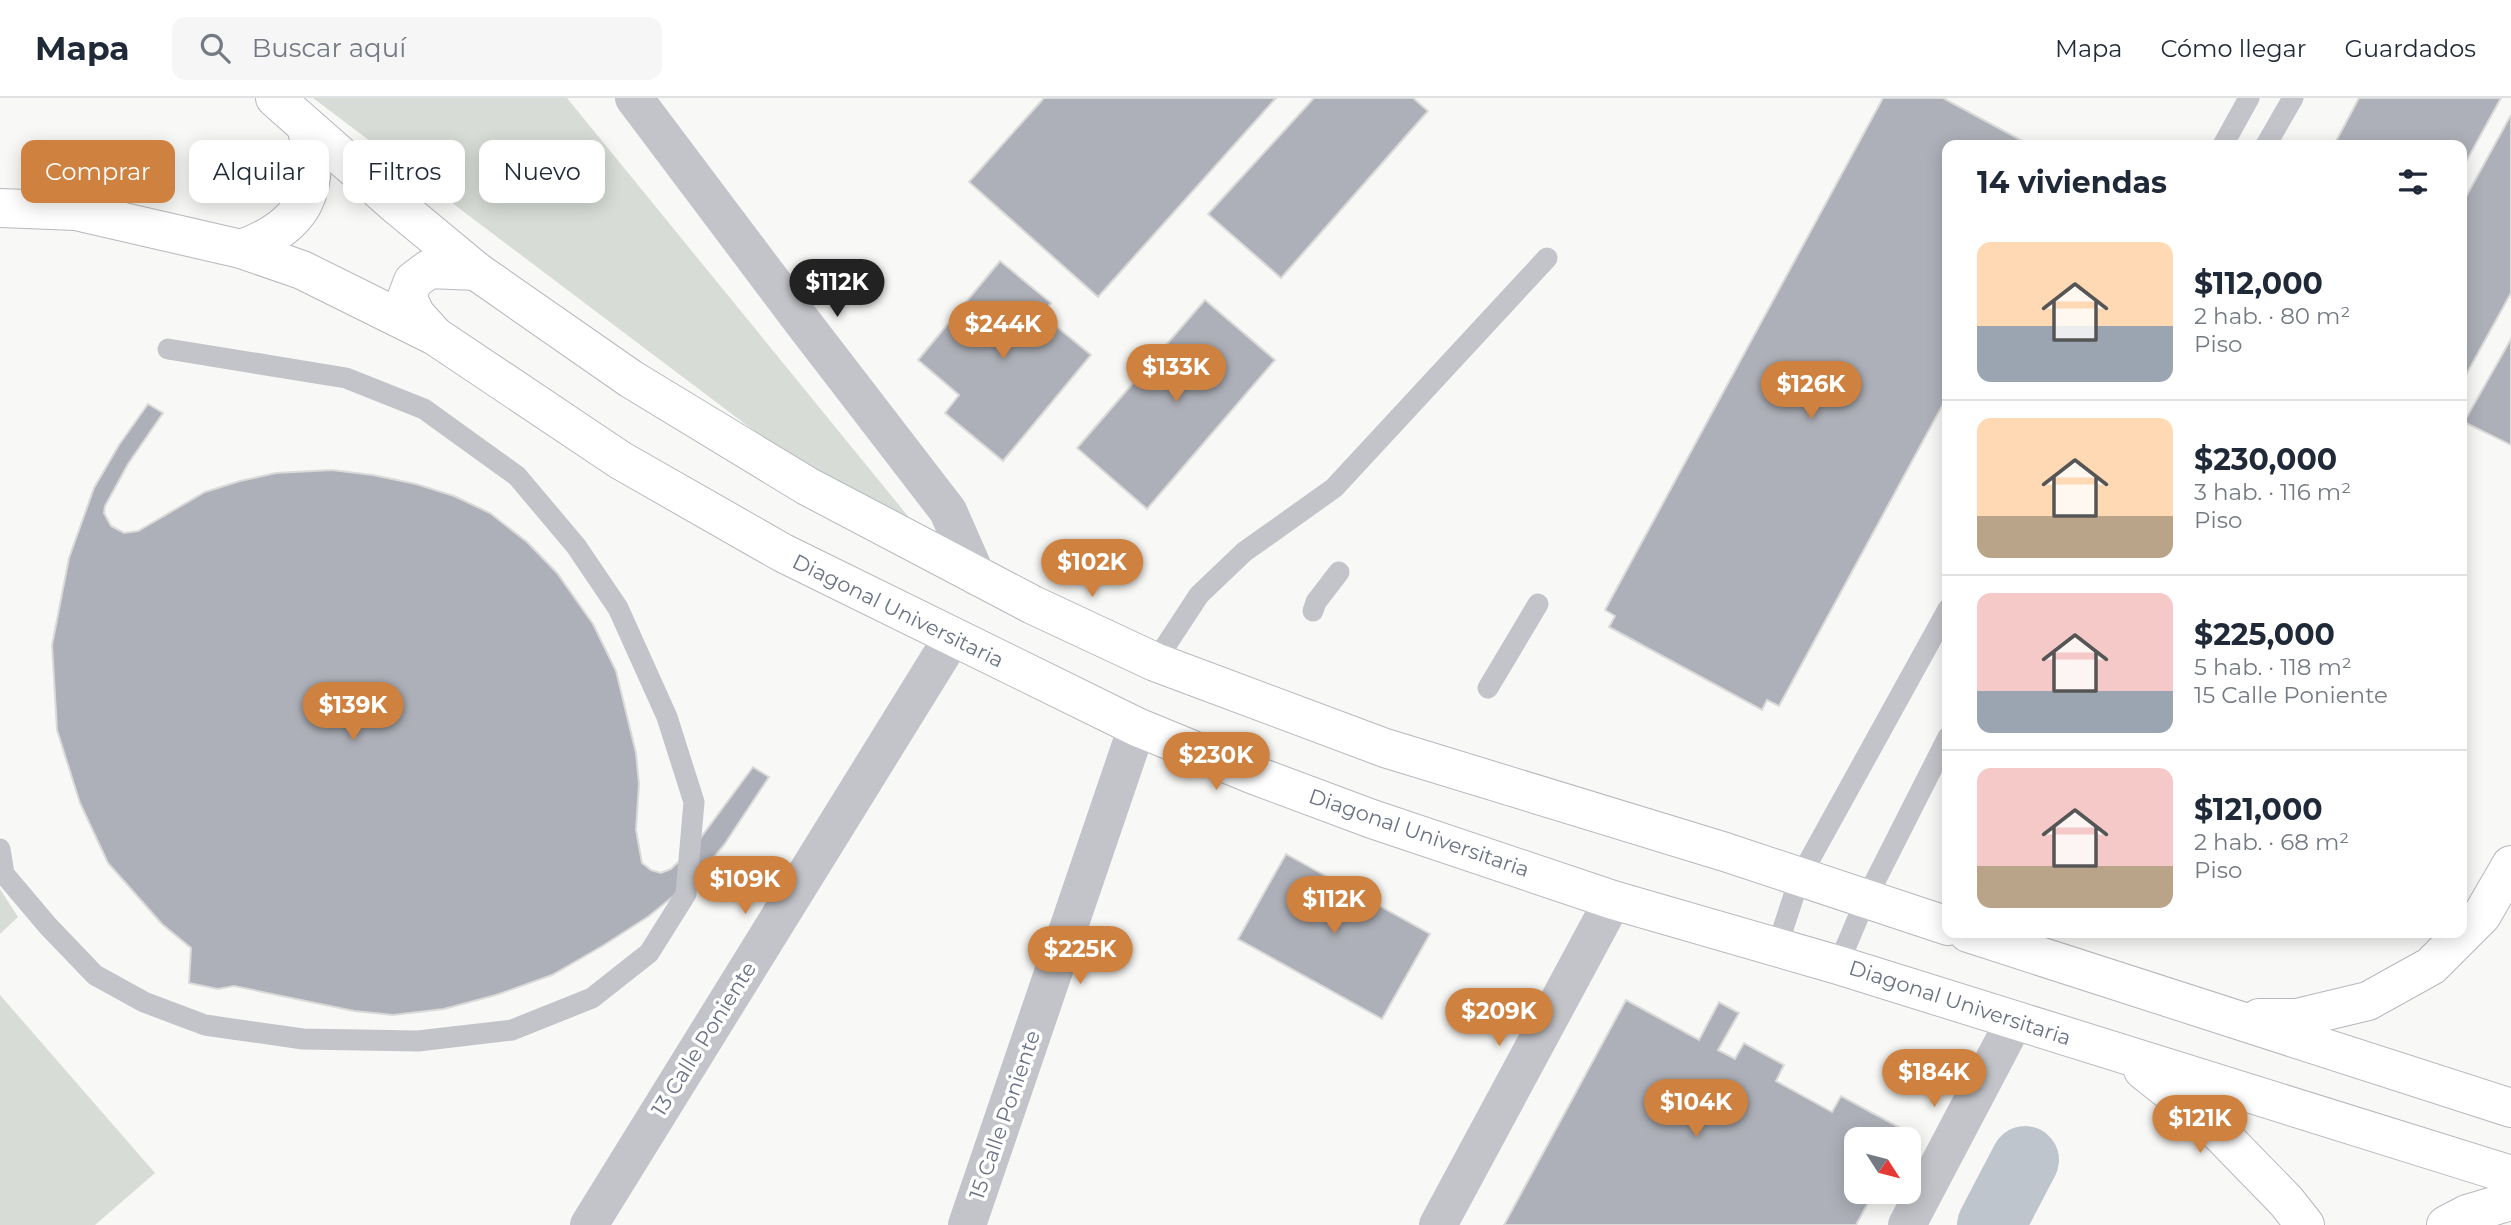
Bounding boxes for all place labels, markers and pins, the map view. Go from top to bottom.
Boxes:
pin: $112K [788,260,886,319]
pin: $244K [954,302,1052,361]
pin: $133K [1127,344,1225,404]
pin: $126K [1762,362,1860,421]
pin: $102K [1043,540,1141,599]
pin: $139K [304,682,402,742]
pin: $230K [1167,732,1265,792]
pin: $109K [696,856,794,916]
pin: $112K [1285,876,1383,936]
pin: $225K [1031,926,1129,986]
pin: $209K [1450,988,1548,1048]
pin: $184K [1885,1049,1983,1109]
pin: $104K [1647,1080,1745,1139]
pin: $121K [2151,1096,2249,1155]

